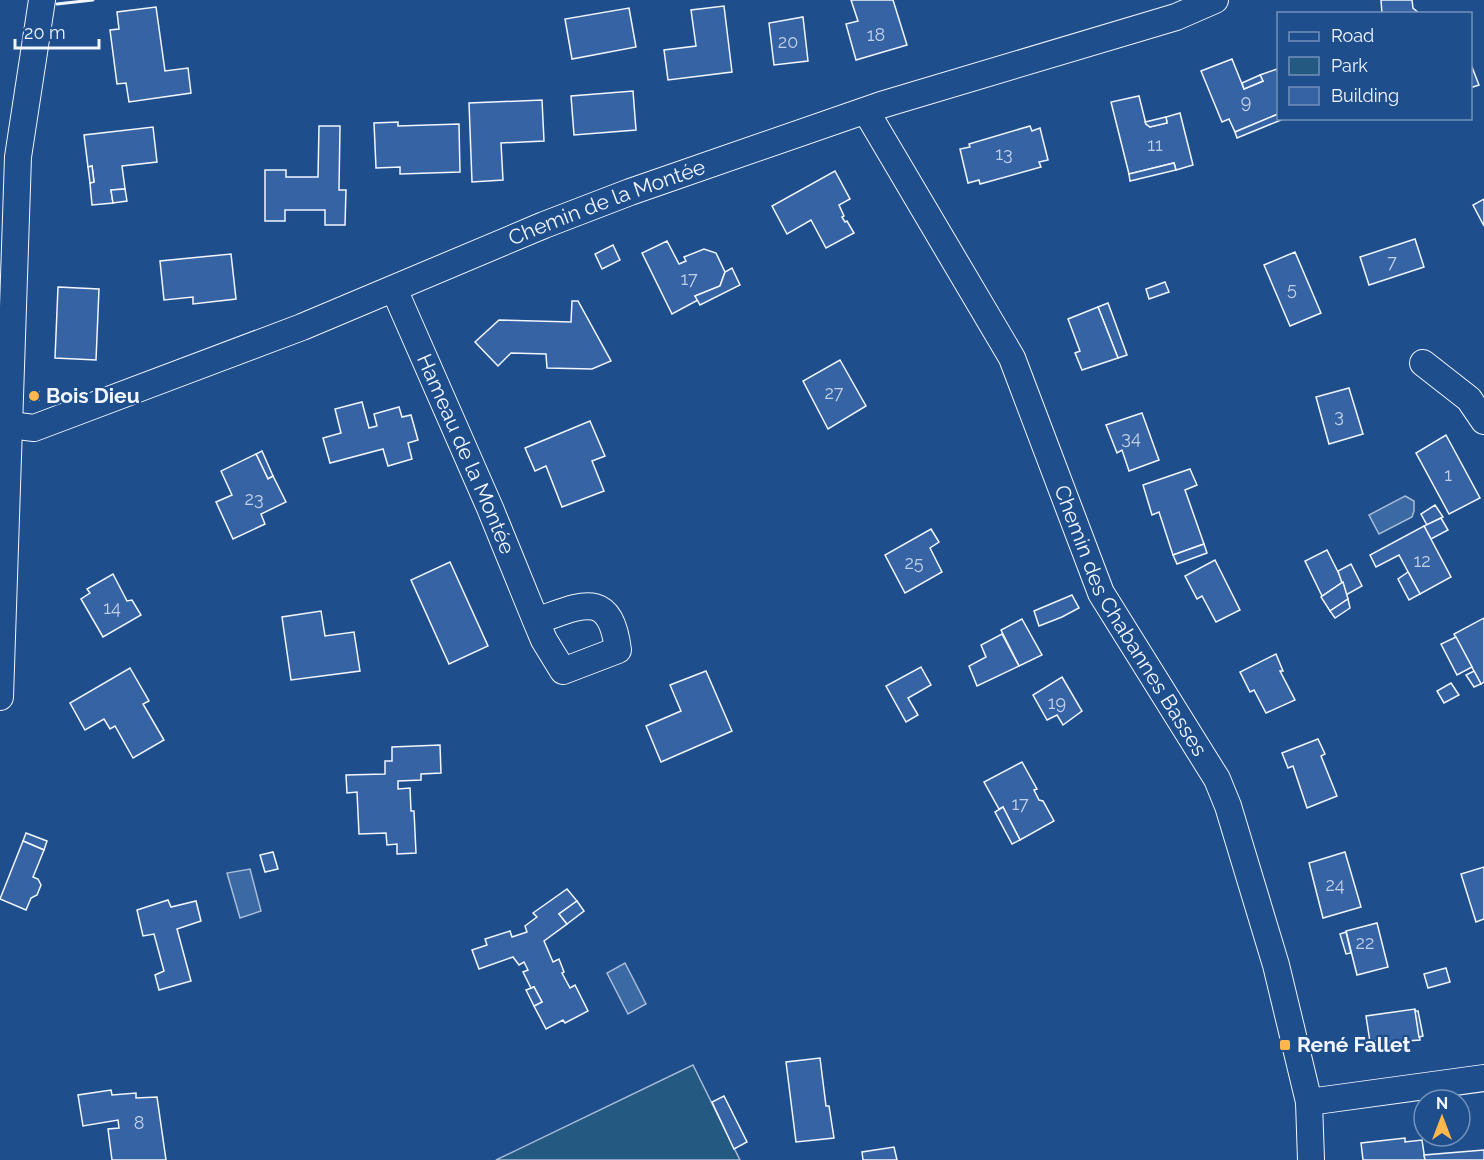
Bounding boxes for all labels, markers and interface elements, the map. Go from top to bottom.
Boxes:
scale bar [15,12,99,50]
legend [1277,12,1472,120]
text: 20 m [24,22,66,43]
house number: 18 [867,24,885,45]
text: Road [1331,25,1374,46]
house number: 20 [778,31,798,52]
text: Park [1331,55,1368,76]
text: Building [1331,85,1399,106]
house number: 9 [1241,91,1251,112]
house number: 11 [1147,134,1163,155]
house number: 13 [995,143,1013,164]
street label: Chemin de la Montée [505,154,708,251]
house number: 7 [1387,251,1397,272]
house number: 17 [680,268,698,289]
house number: 5 [1287,278,1297,299]
street label: Hameau de la Montée [412,350,520,558]
house number: 27 [824,382,844,403]
place label: Bois Dieu [46,383,140,408]
marker: Bois Dieu [27,389,41,403]
house number: 3 [1334,405,1344,426]
house number: 34 [1121,427,1141,448]
house number: 1 [1444,464,1452,485]
street label: Chemin des Chabannes Basses [1049,481,1213,761]
house number: 23 [245,488,264,509]
house number: 12 [1413,550,1431,571]
house number: 25 [904,552,924,573]
house number: 14 [103,597,121,618]
house number: 19 [1048,692,1066,713]
house number: 17 [1011,793,1029,814]
house number: 24 [1325,874,1345,895]
house number: 22 [1356,932,1374,953]
place label: René Fallet [1297,1032,1411,1057]
marker: René Fallet [1278,1038,1292,1052]
north arrow [1412,1088,1472,1148]
text: N [1436,1094,1448,1113]
house number: 8 [134,1112,144,1133]

